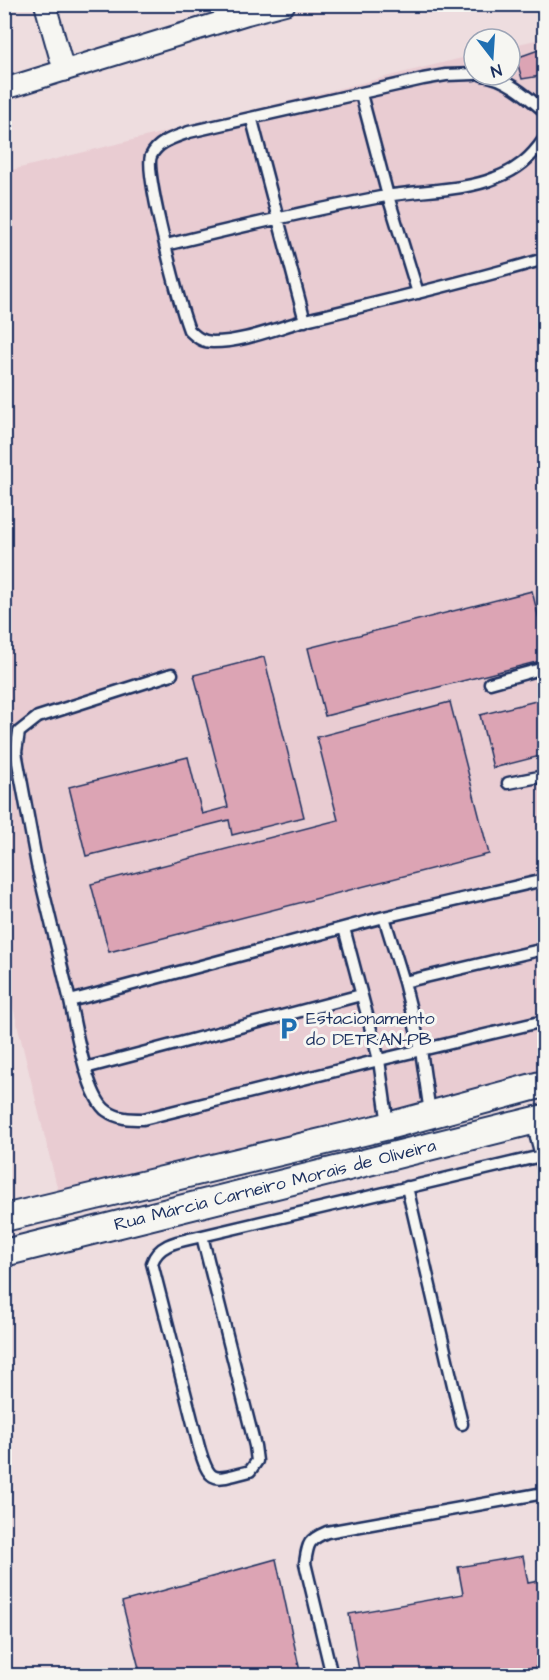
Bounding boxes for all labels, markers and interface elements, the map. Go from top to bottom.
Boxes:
north arrow [462,27,522,87]
text: N [488,58,504,82]
place label: Estacionamento do DETRAN-PB [306,1006,435,1052]
parking icon: Estacionamento do DETRAN-PB [275,1015,301,1041]
street label: Rua Márcia Carneiro Morais de Oliveira [111,1133,439,1237]

